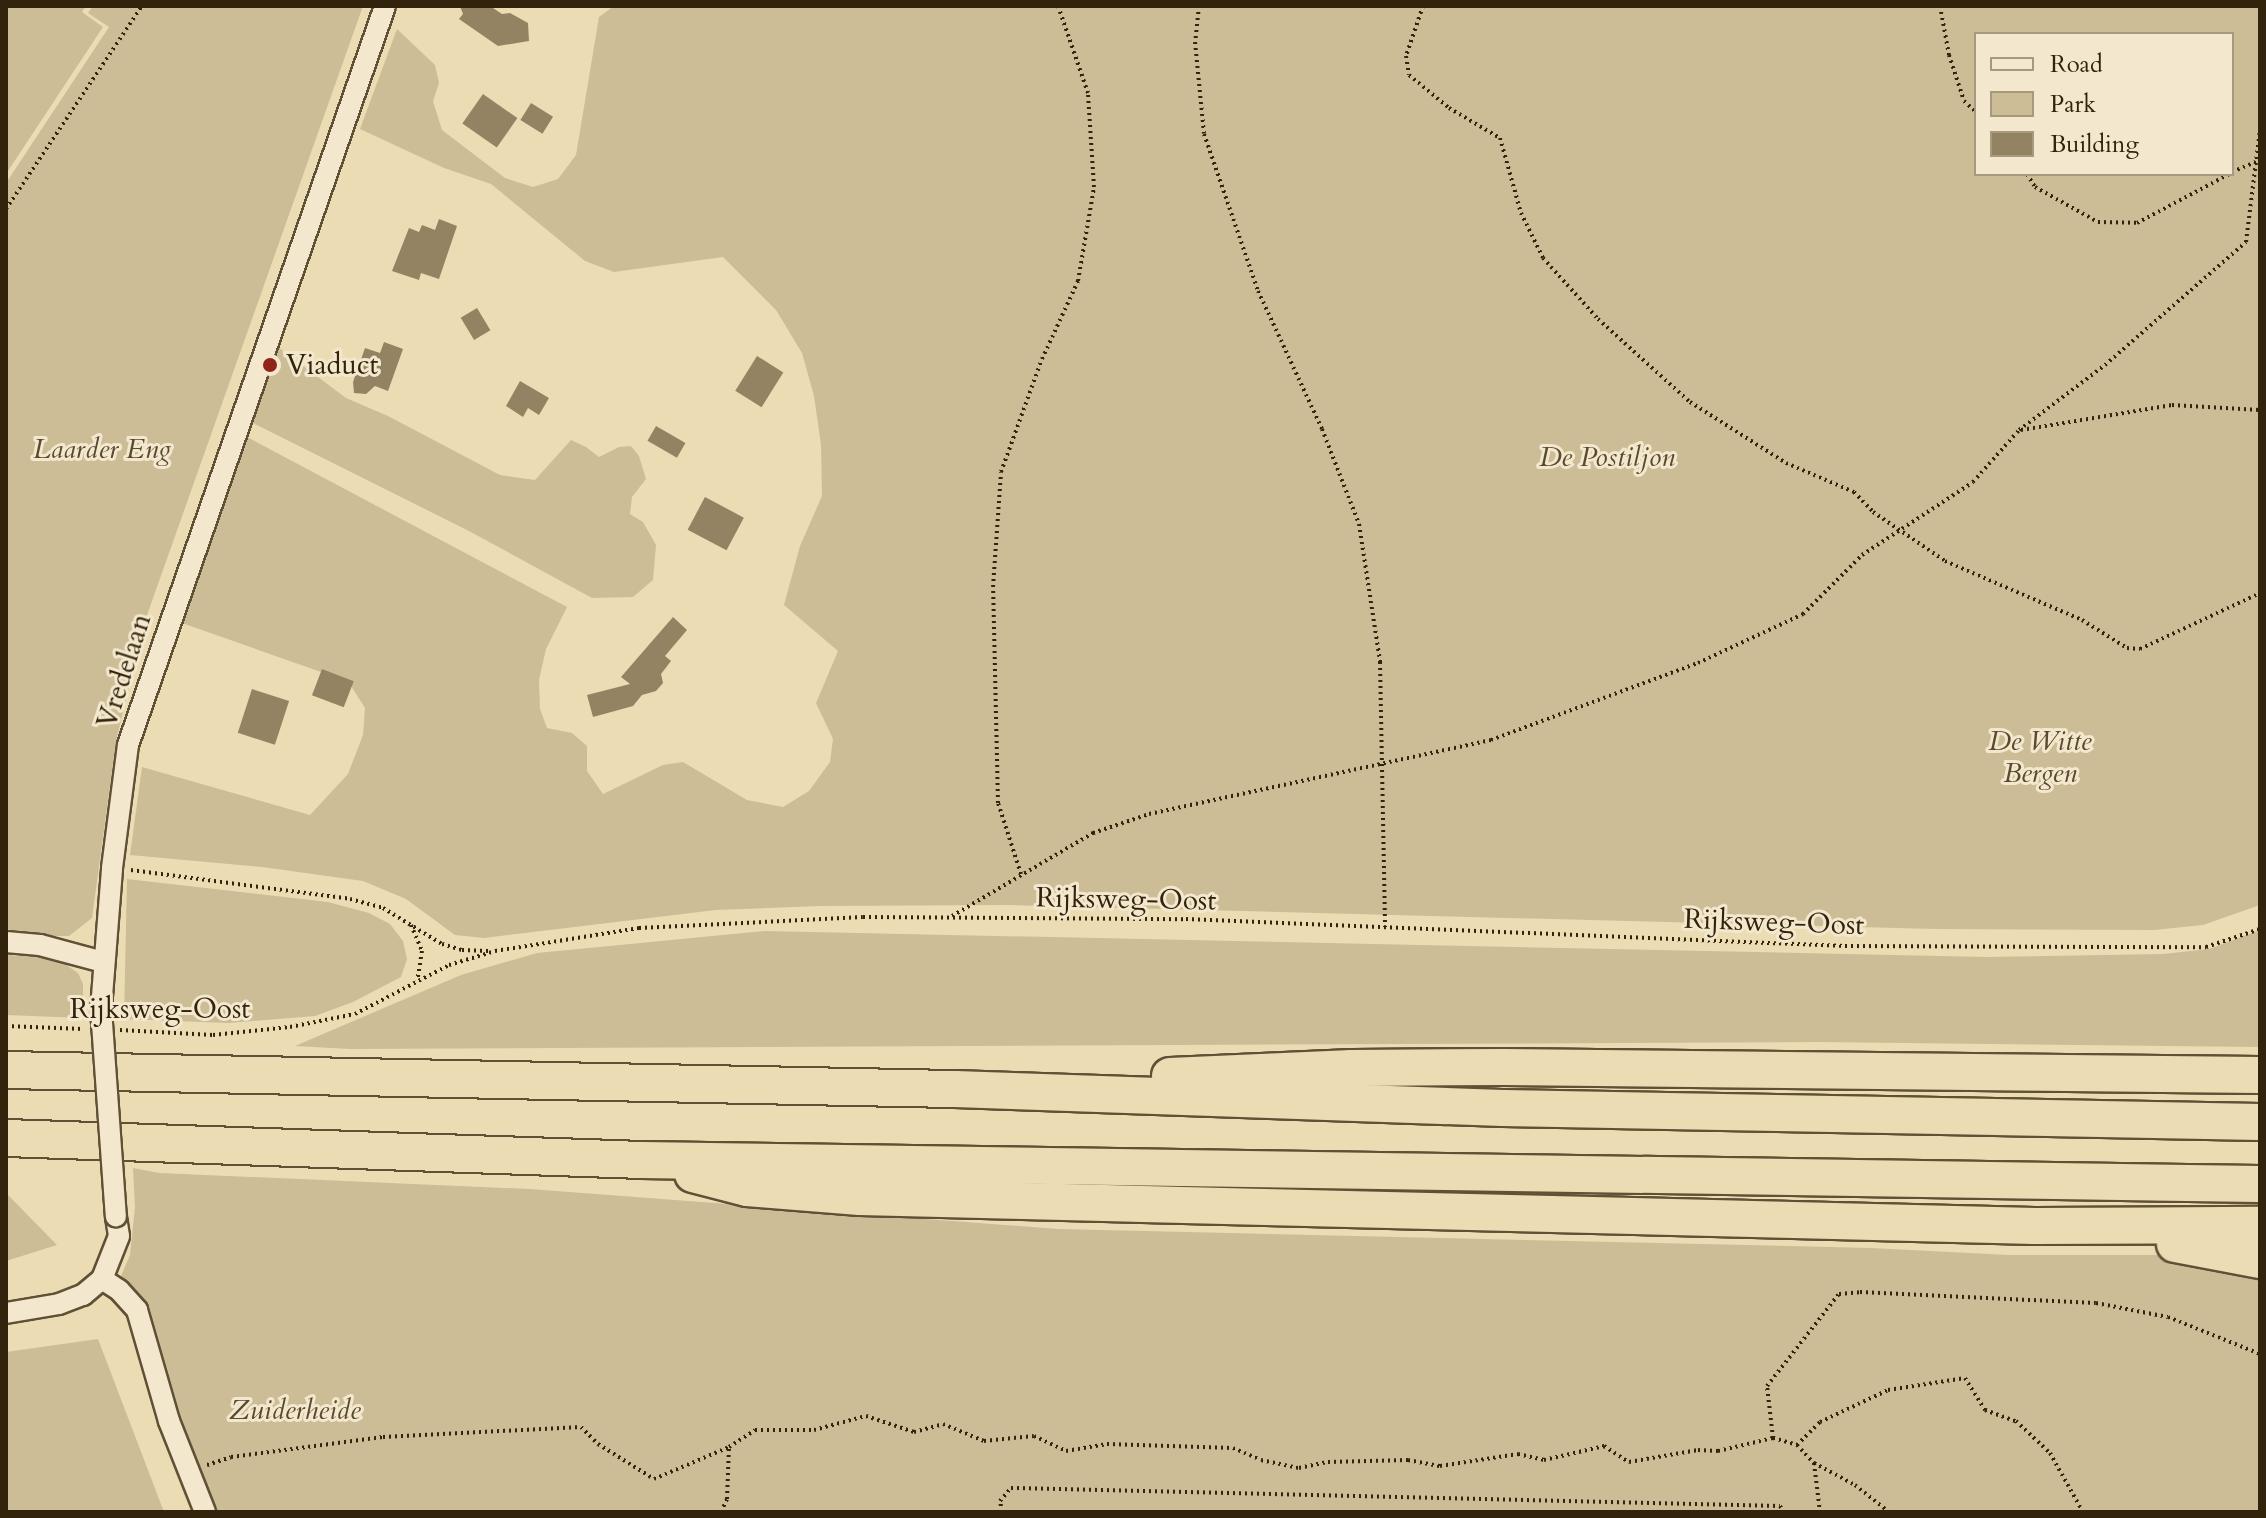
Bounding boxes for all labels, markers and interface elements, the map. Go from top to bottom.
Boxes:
legend [1974,32,2234,176]
text: Road [2050,48,2103,81]
text: Park [2050,88,2096,121]
text: Building [2050,128,2139,161]
place label: Viaduct [286,348,378,382]
marker: Viaduct [261,356,279,374]
park label: Laarder Eng [33,432,171,466]
park label: De Postiljon [1539,440,1675,474]
street label: Vredelaan [90,610,158,732]
park label: De Witte Bergen [1988,724,2092,790]
street label: Rijksweg-Oost [1036,881,1216,917]
street label: Rijksweg-Oost [1683,902,1865,942]
street label: Rijksweg-Oost [70,992,250,1026]
park label: Zuiderheide [229,1393,361,1427]

